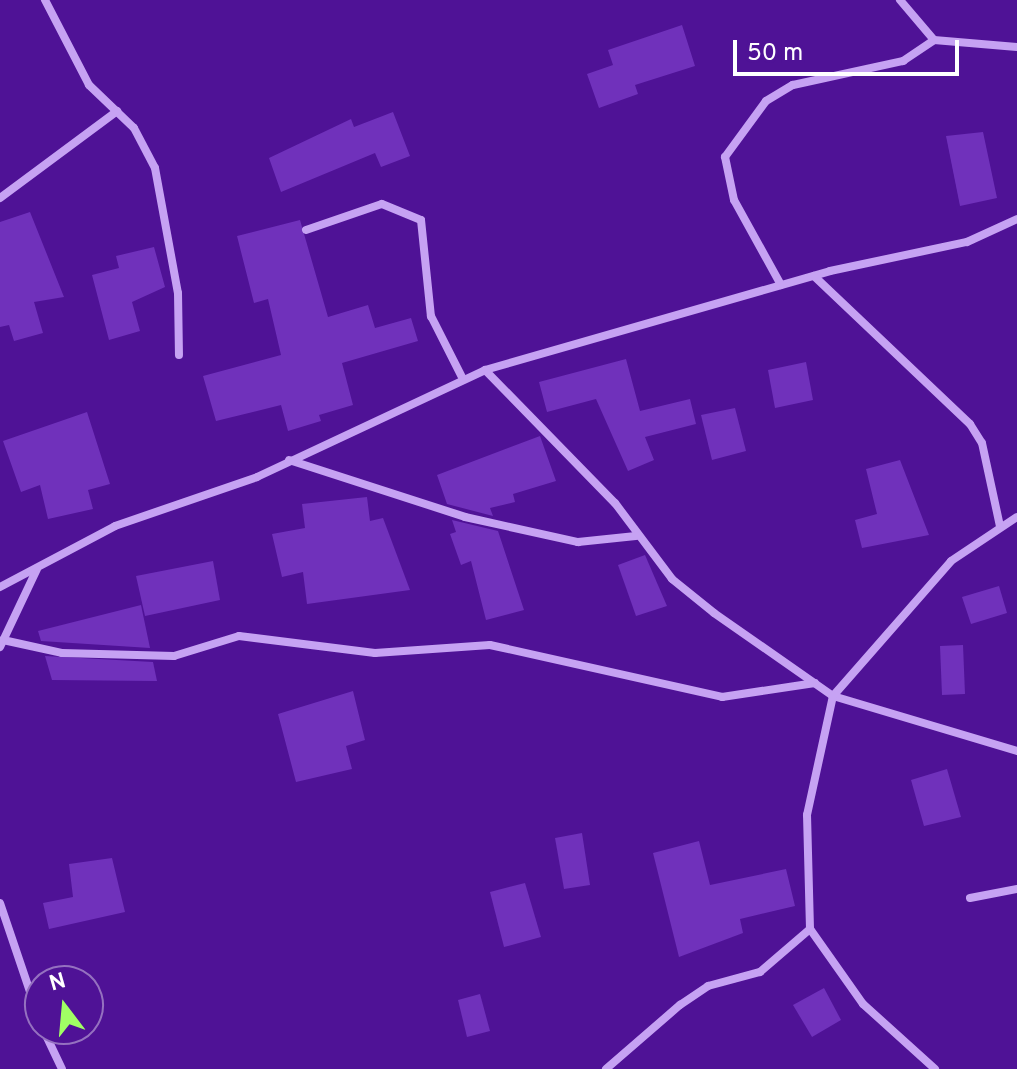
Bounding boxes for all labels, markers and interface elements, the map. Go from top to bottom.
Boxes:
scale bar [737,24,963,74]
text: 50 m [747,39,803,69]
north arrow [24,965,104,1045]
text: N [46,968,69,999]

